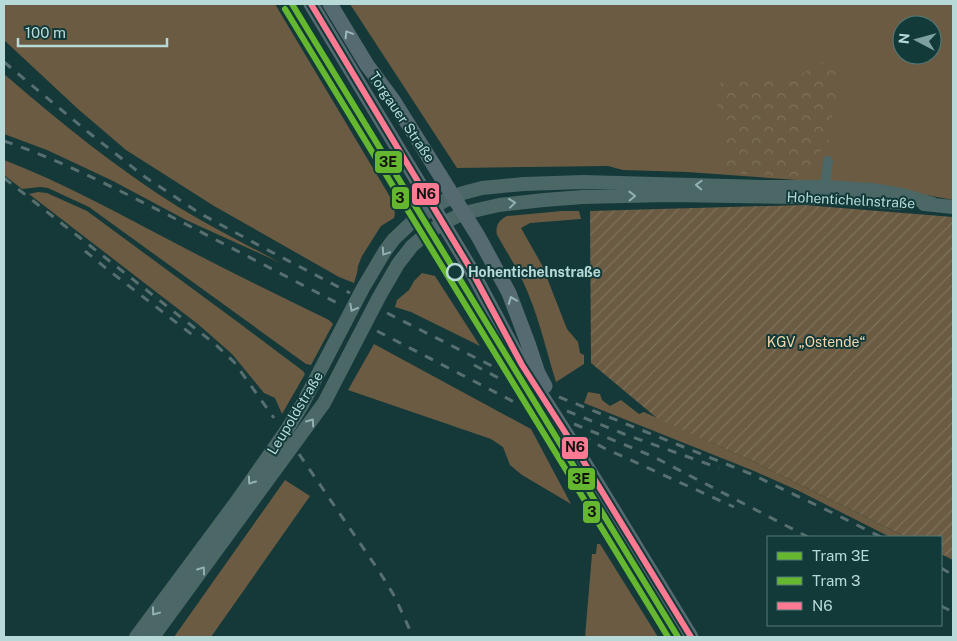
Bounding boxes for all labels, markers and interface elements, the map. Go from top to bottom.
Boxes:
scale bar [18,15,166,47]
north arrow [892,15,942,65]
text: 100 m [25,24,66,41]
one-way arrow [345,31,355,40]
text: N [896,32,913,45]
street label: Torgauer Straße [366,69,438,165]
line badge: 3E [374,150,403,174]
text: 3E [379,154,397,170]
one-way arrow [695,180,702,190]
line badge: N6 [411,182,440,206]
line badge: 3 [391,186,410,210]
text: N6 [416,186,436,202]
street label: Hohentichelnstraße [786,189,916,211]
text: 3 [395,190,405,206]
one-way arrow [628,191,636,201]
one-way arrow [508,198,516,209]
one-way arrow [382,246,391,255]
marker: Hohentichelnstraße [446,263,464,281]
place label: Hohentichelnstraße [468,264,601,280]
one-way arrow [508,296,518,305]
one-way arrow [349,303,359,312]
park label: KGV „Ostende“ [767,334,865,350]
street label: Leupoldstraße [264,369,326,457]
one-way arrow [305,418,314,428]
line badge: N6 [561,436,589,460]
text: N6 [565,439,585,455]
line badge: 3E [567,467,596,491]
text: 3E [572,471,590,487]
one-way arrow [248,475,257,485]
line badge: 3 [582,500,601,524]
text: 3 [587,504,597,520]
legend [767,536,942,626]
text: Tram 3E [812,547,870,564]
one-way arrow [197,567,205,576]
text: Tram 3 [812,572,860,589]
text: N6 [812,597,833,614]
one-way arrow [153,606,161,615]

